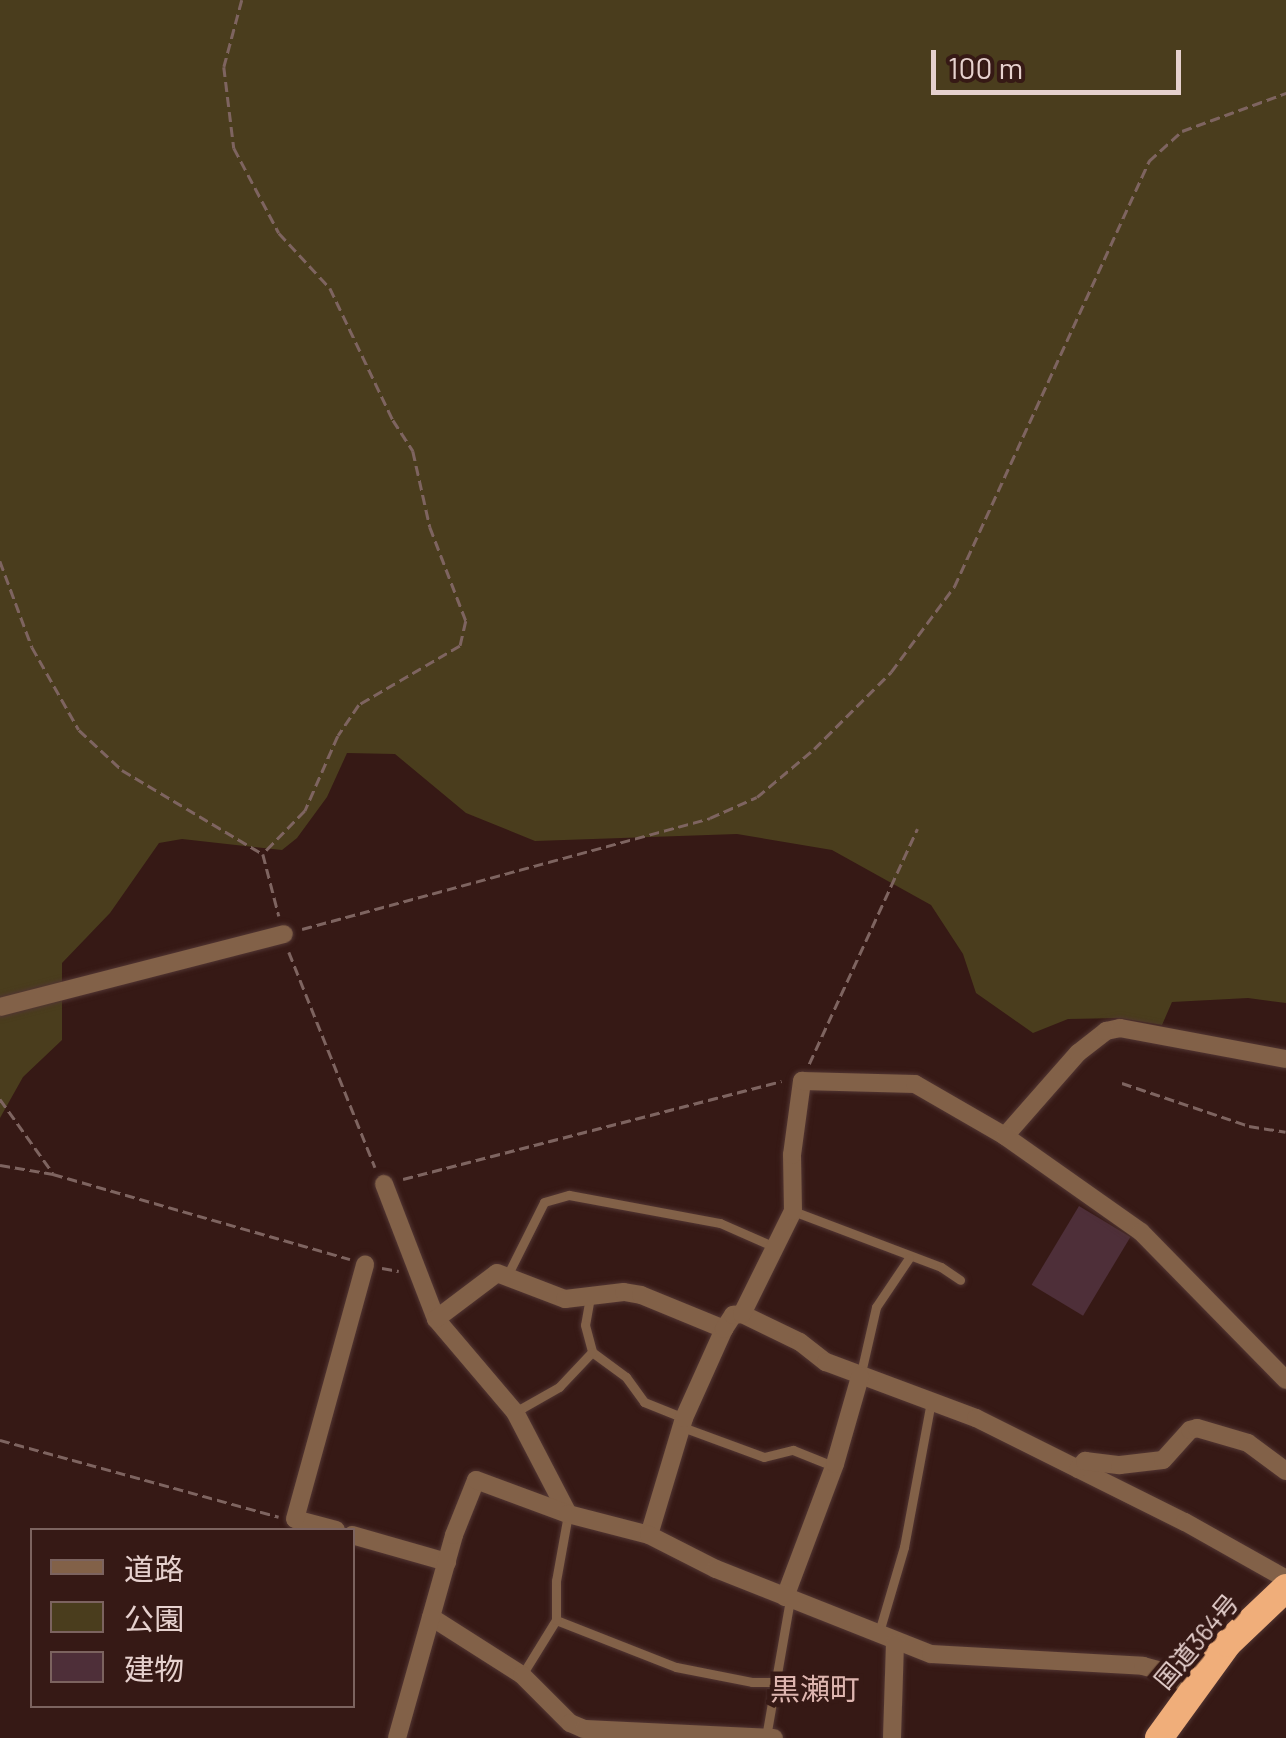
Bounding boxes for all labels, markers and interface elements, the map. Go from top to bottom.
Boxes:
scale bar [936,30,1186,92]
text: 100 m [948,49,1023,85]
legend [30,1528,355,1708]
text: 道路 [124,1550,184,1586]
street label: 国道364号 [1148,1587,1244,1695]
text: 公園 [124,1600,184,1636]
text: 建物 [124,1650,184,1686]
district label: 黒瀬町 [770,1670,860,1706]

